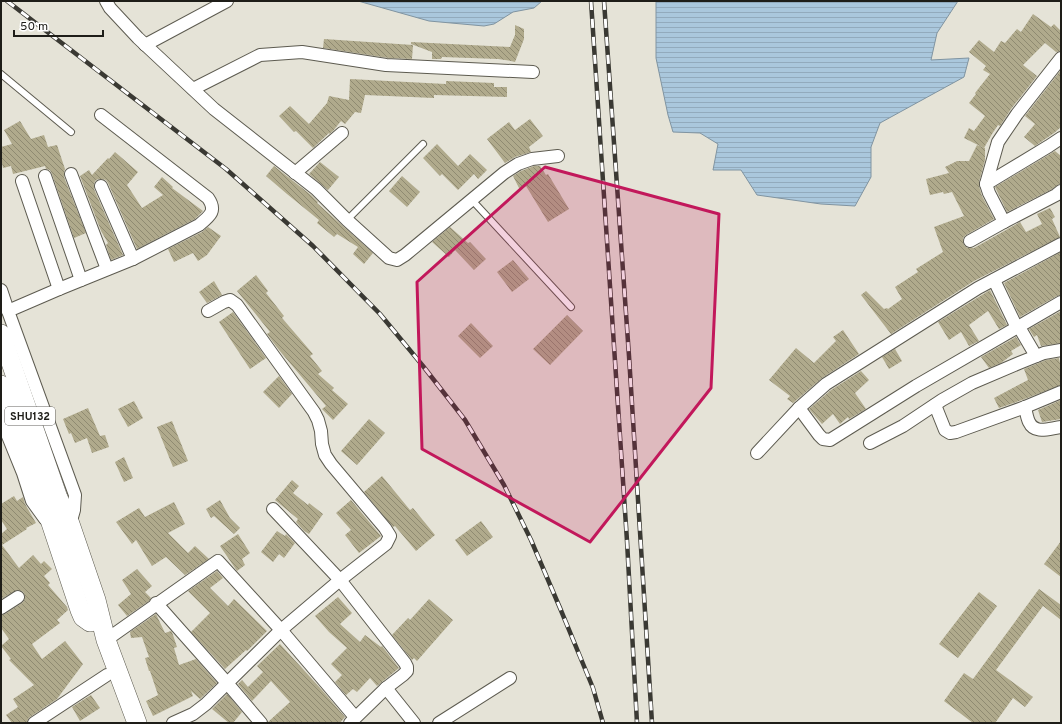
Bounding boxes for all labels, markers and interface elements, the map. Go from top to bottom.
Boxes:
scale bar [14,12,103,38]
text: 50 m [20,19,48,35]
road number: SHU132 [5,407,55,425]

